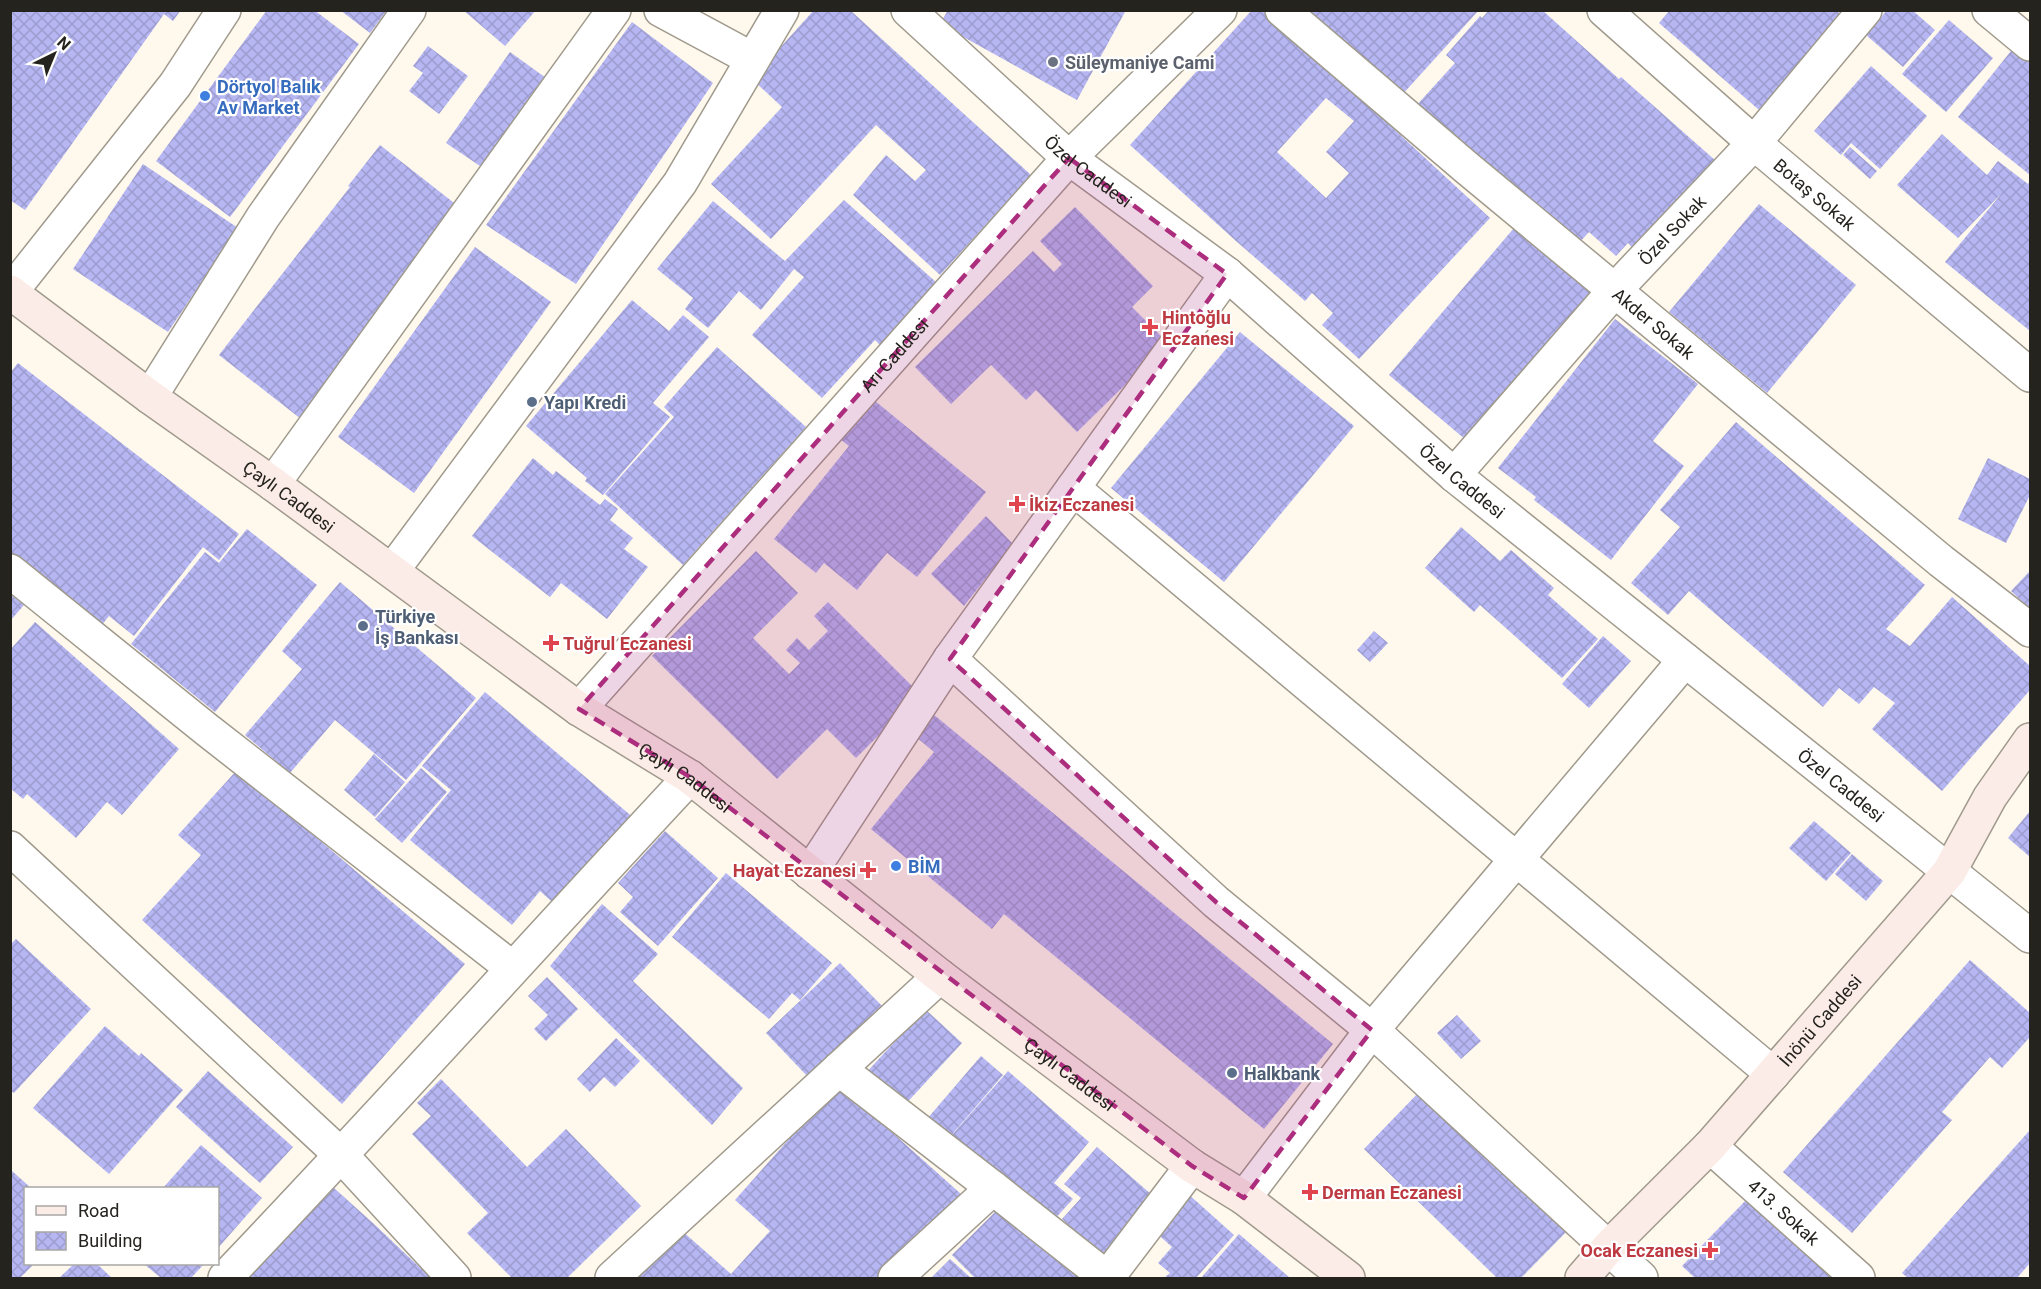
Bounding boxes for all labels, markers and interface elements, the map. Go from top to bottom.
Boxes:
north arrow [24,24,84,84]
text: N [53,33,74,54]
place label: Süleymaniye Cami [1065,52,1215,73]
marker: Süleymaniye Cami [1046,55,1060,69]
place label: Dörtyol Balık Av Market [217,76,321,118]
marker: Dörtyol Balık Av Market [198,89,212,103]
street label: Özel Caddesi [1041,131,1136,211]
street label: Botaş Sokak [1770,154,1861,235]
street label: Özel Sokak [1634,190,1711,269]
street label: Akder Sokak [1609,283,1700,363]
place label: Hintoğlu Eczanesi [1162,307,1234,349]
street label: Arı Caddesi [856,313,932,396]
marker: Hintoğlu Eczanesi [1143,320,1157,334]
place label: Yapı Kredi [544,392,626,413]
marker: Yapı Kredi [525,395,539,409]
street label: Özel Caddesi [1415,439,1509,522]
street label: Çaylı Caddesi [239,456,339,537]
place label: İkiz Eczanesi [1029,494,1134,515]
marker: İkiz Eczanesi [1010,497,1024,511]
place label: Türkiye İş Bankası [375,606,459,648]
marker: Türkiye İş Bankası [356,619,370,633]
place label: Tuğrul Eczanesi [563,633,692,654]
marker: Tuğrul Eczanesi [544,636,558,650]
street label: Çaylı Caddesi [635,738,736,817]
street label: Özel Caddesi [1794,744,1889,826]
place label: BİM [908,856,941,877]
marker: BİM [889,859,903,873]
place label: Hayat Eczanesi [733,860,856,881]
marker: Hayat Eczanesi [861,863,875,877]
street label: İnönü Caddesi [1774,970,1865,1070]
street label: Çaylı Caddesi [1020,1033,1120,1115]
place label: Halkbank [1244,1063,1321,1084]
marker: Halkbank [1225,1066,1239,1080]
street label: 413. Sokak [1744,1175,1825,1250]
place label: Derman Eczanesi [1322,1182,1462,1203]
marker: Derman Eczanesi [1303,1185,1317,1199]
legend [24,1187,219,1265]
text: Road [78,1200,119,1221]
text: Building [78,1230,142,1251]
place label: Ocak Eczanesi [1581,1240,1698,1261]
marker: Ocak Eczanesi [1703,1243,1717,1257]

